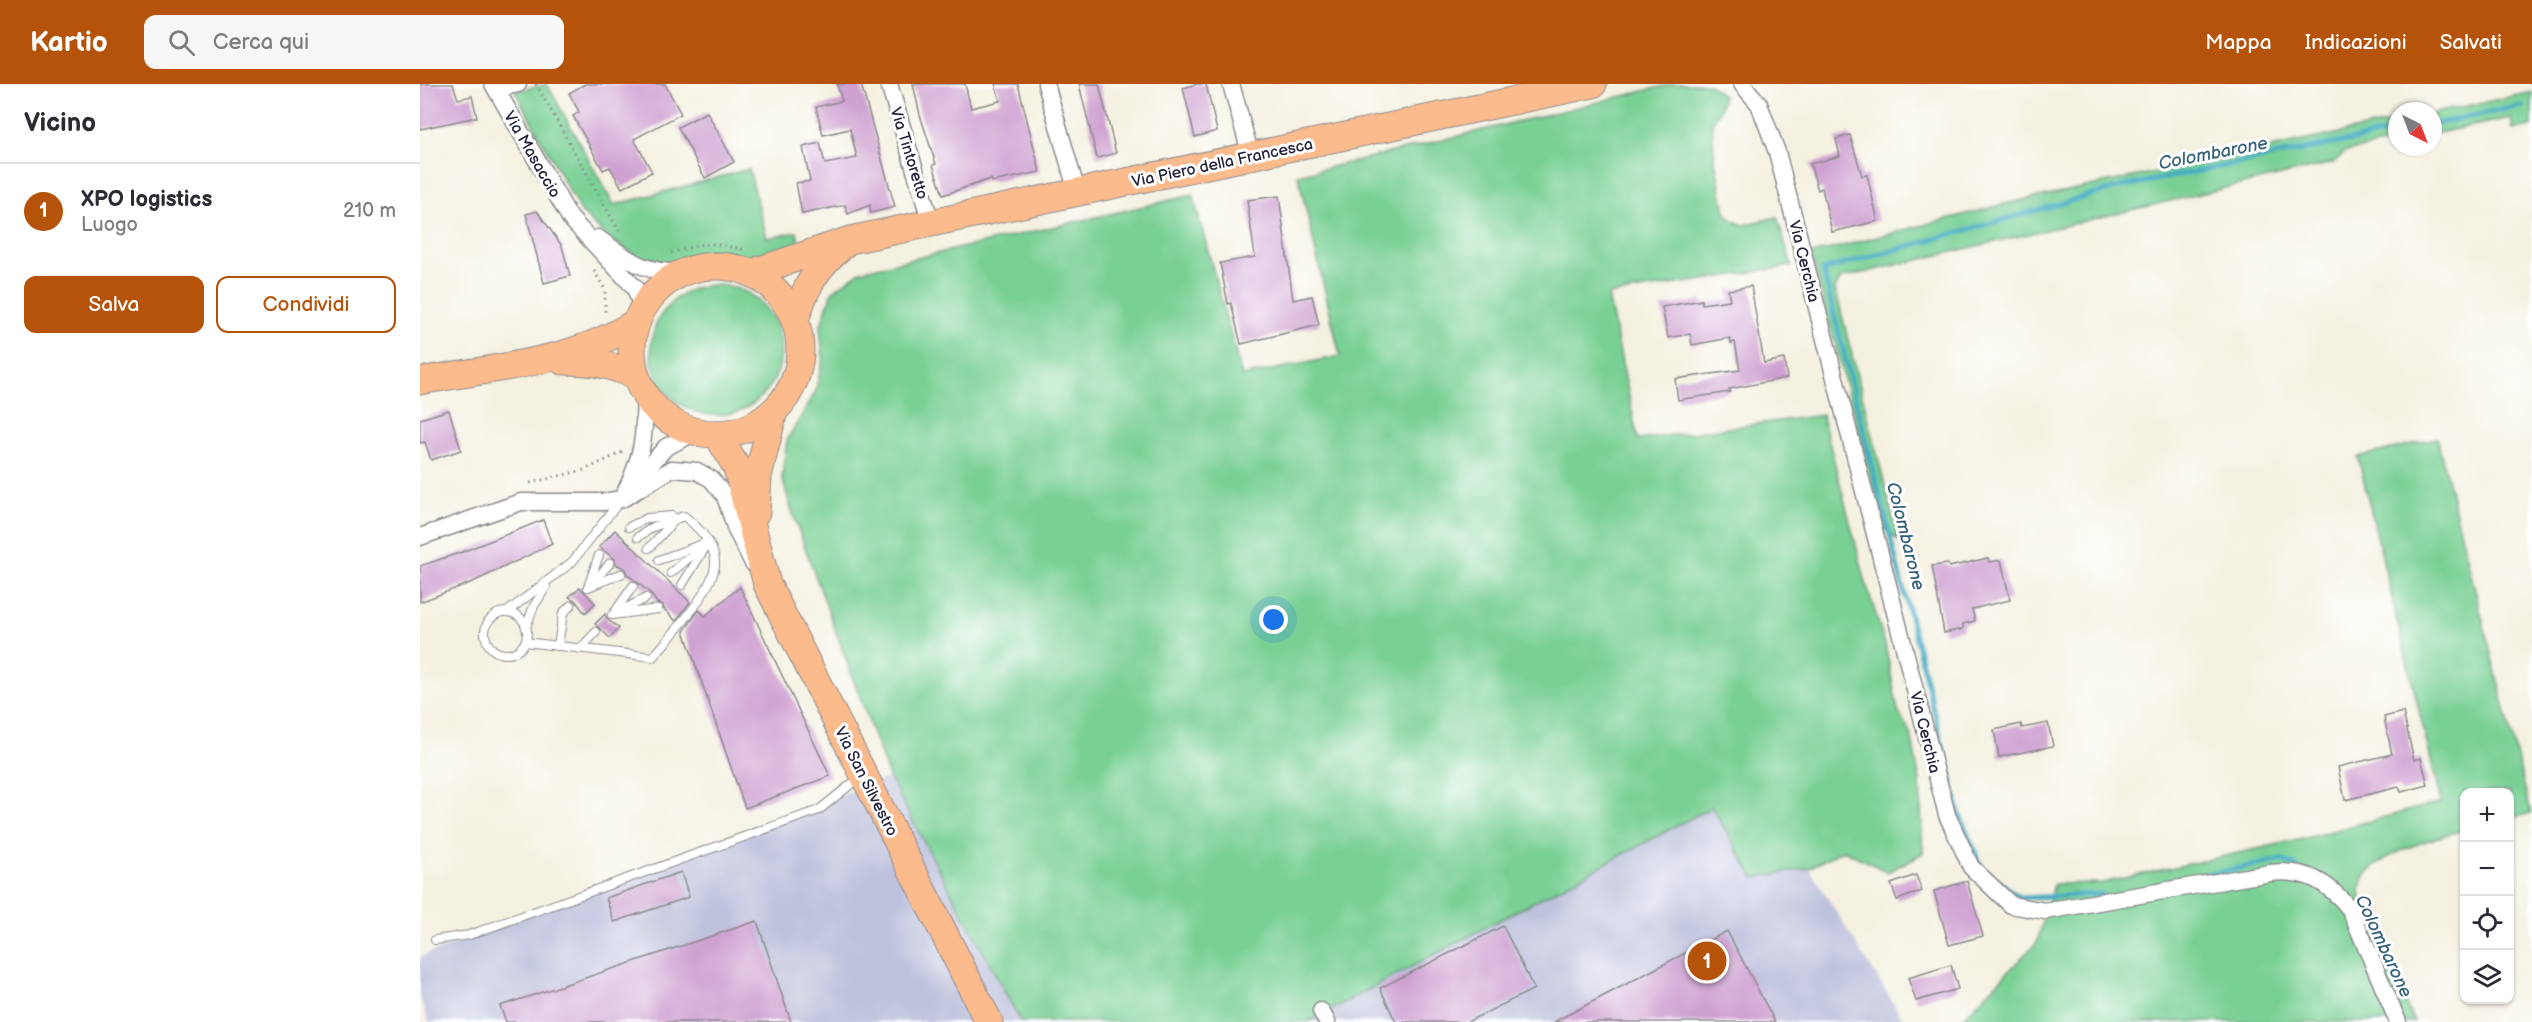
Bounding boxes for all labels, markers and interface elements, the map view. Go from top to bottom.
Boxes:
search box [144,15,564,69]
text: Kartio [30,26,108,59]
icon: search [165,26,198,59]
text: Cerca qui [213,29,309,56]
text: Mappa [2205,30,2272,55]
text: Indicazioni [2305,30,2407,55]
text: Salvati [2440,30,2502,55]
north arrow [2388,102,2442,156]
street label: Via Tintoretto [886,105,932,202]
text: Vicino [24,108,96,139]
street label: Via Masaccio [499,108,564,201]
water label: Colombarone [2157,133,2270,174]
street label: Via Piero della Francesca [1130,135,1315,192]
text: XPO logistics [81,186,212,213]
text: 1 [39,199,48,223]
text: 210 m [343,199,396,223]
text: Luogo [81,213,138,237]
street label: Via Cerchia [1784,219,1823,304]
button: Salva [24,276,204,333]
button: Condividi [216,276,396,333]
water label: Colombarone [1882,480,1929,592]
your location [1259,605,1288,634]
street label: Via Cerchia [1905,690,1944,775]
street label: Via San Silvestro [830,724,901,839]
map controls [2460,788,2514,1004]
button: + [2460,788,2514,842]
button: − [2460,842,2514,896]
water label: Colombarone [2351,892,2416,1001]
button: locate [2460,896,2514,950]
pin: 1 [1688,938,1726,984]
button: layers [2460,950,2514,1004]

